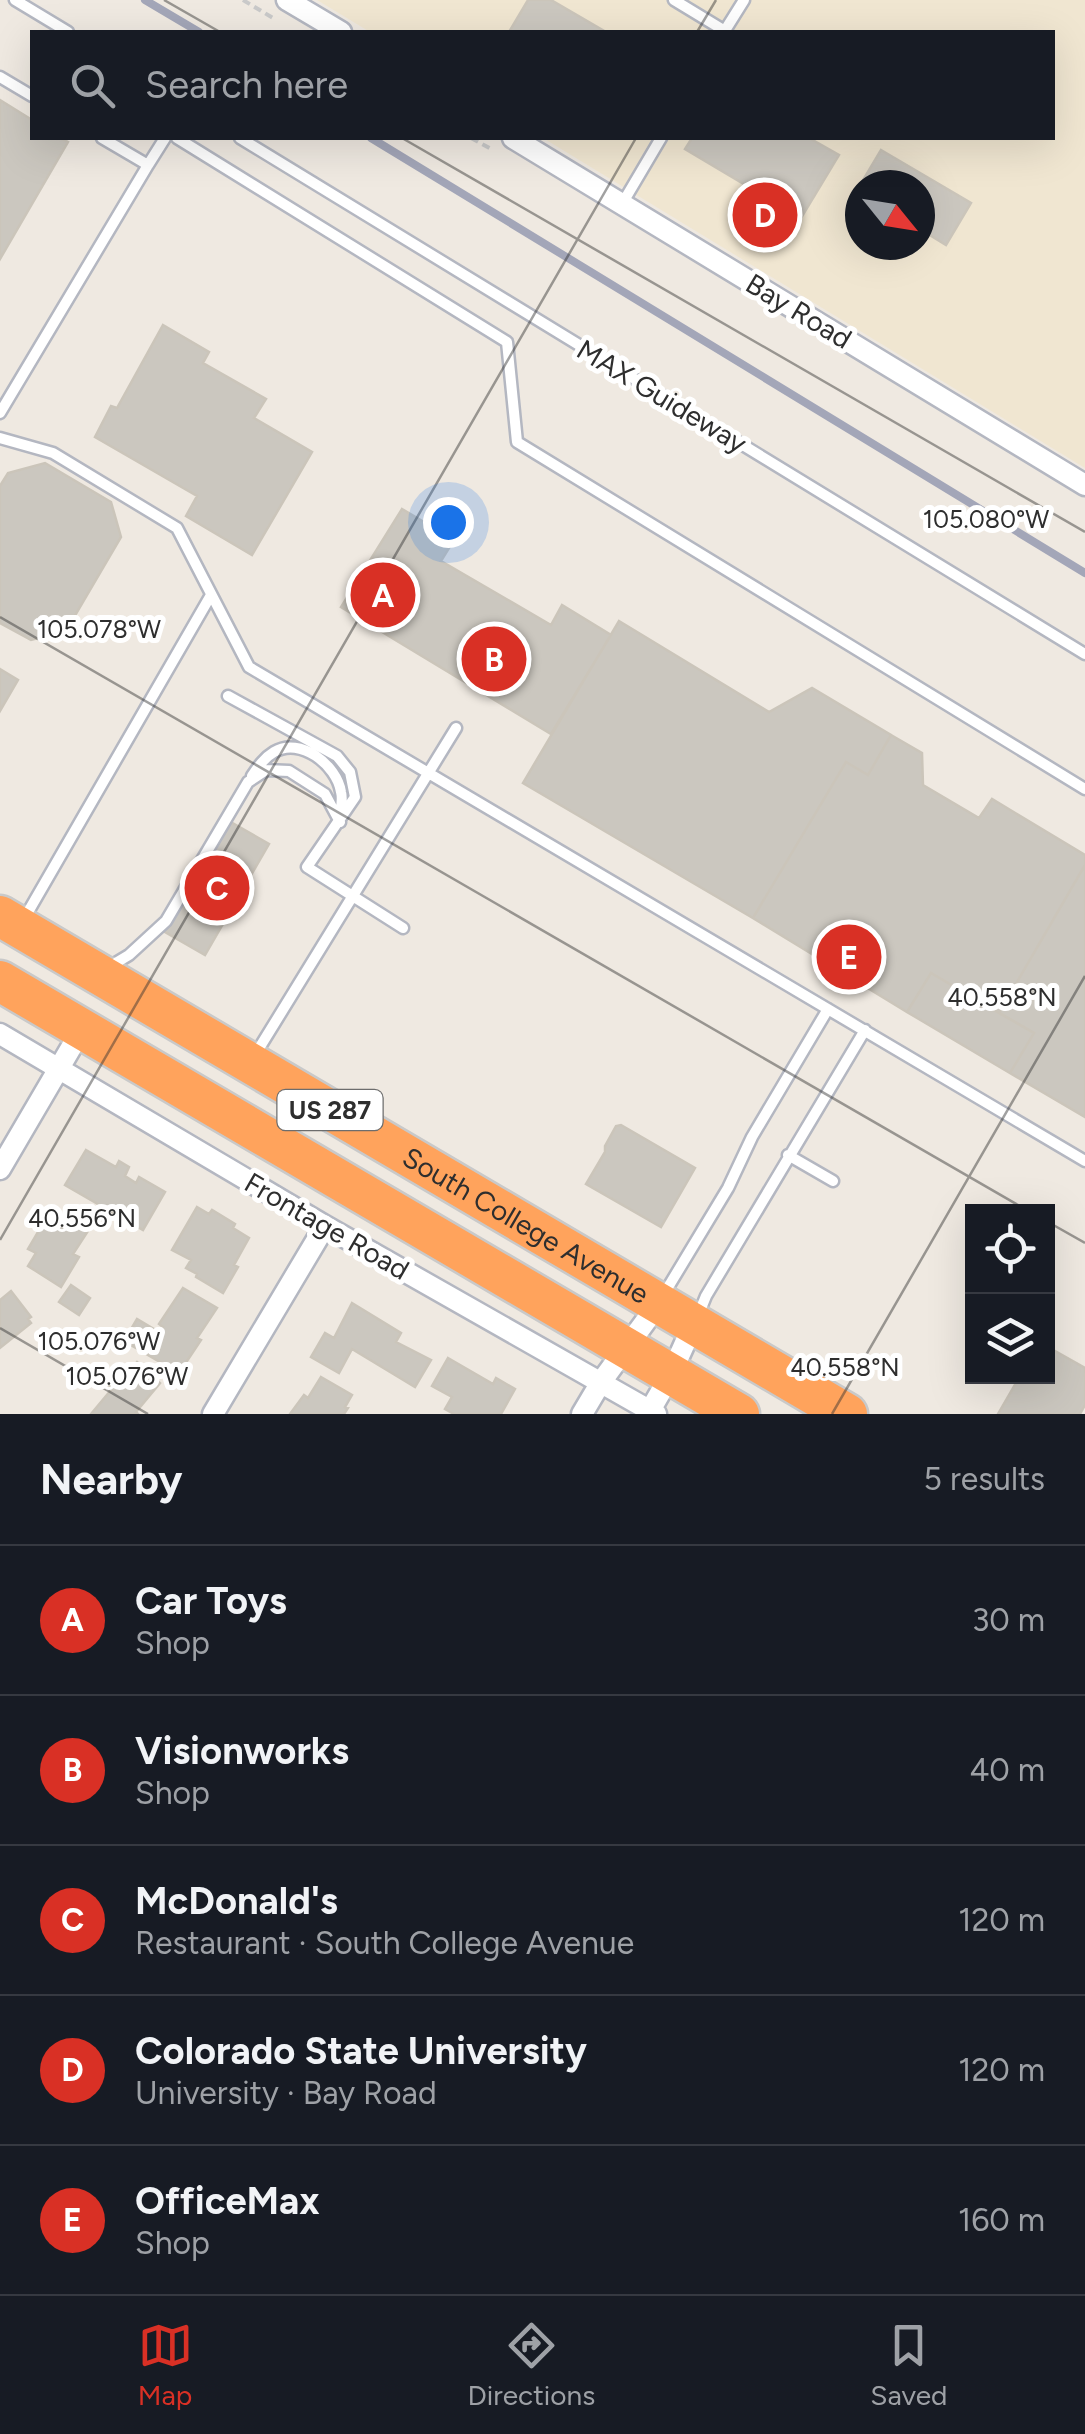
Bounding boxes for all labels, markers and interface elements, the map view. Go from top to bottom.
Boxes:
search box [30,30,1055,140]
icon: search [65,58,120,113]
text: Search here [145,62,348,108]
north arrow [845,170,935,260]
pin: D [732,178,798,252]
street label: Bay Road [740,266,858,356]
street label: MAX Guideway [571,332,753,460]
your location [423,497,474,548]
text: 105.080°W [923,504,1049,534]
pin: A [350,558,416,632]
text: 105.078°W [37,614,161,644]
pin: B [462,622,526,696]
pin: C [184,850,250,926]
pin: E [816,920,882,994]
text: 40.558°N [947,982,1057,1012]
road number: US 287 [278,1090,382,1130]
street label: South College Avenue [397,1140,655,1311]
street label: Frontage Road [239,1165,415,1287]
text: 40.556°N [28,1203,136,1233]
map controls [965,1204,1055,1384]
button: locate [965,1204,1055,1294]
button: layers [965,1294,1055,1384]
text: 105.076°W [38,1326,160,1356]
text: 40.558°N [790,1352,900,1382]
text: 105.076°W [66,1361,188,1391]
text: Nearby [40,1454,182,1505]
text: 5 results [924,1460,1045,1498]
text: Car Toys [135,1578,287,1624]
text: A [61,1601,84,1639]
text: 30 m [972,1601,1045,1639]
text: Shop [135,1624,210,1662]
text: Visionworks [135,1728,349,1774]
text: B [63,1751,82,1789]
text: 40 m [969,1751,1045,1789]
text: Shop [135,1774,210,1812]
text: McDonald's [135,1878,338,1924]
text: C [61,1901,84,1939]
text: 120 m [958,1901,1045,1939]
text: Restaurant · South College Avenue [135,1924,634,1962]
text: Colorado State University [135,2028,587,2074]
text: D [61,2051,84,2089]
text: 120 m [958,2051,1045,2089]
text: University · Bay Road [135,2074,437,2112]
text: OfficeMax [135,2178,320,2224]
text: E [63,2201,82,2239]
text: 160 m [958,2201,1045,2239]
text: Shop [135,2224,210,2262]
tab: Map [138,2318,193,2412]
tab: Directions [468,2318,595,2412]
tab: Saved [870,2318,947,2412]

